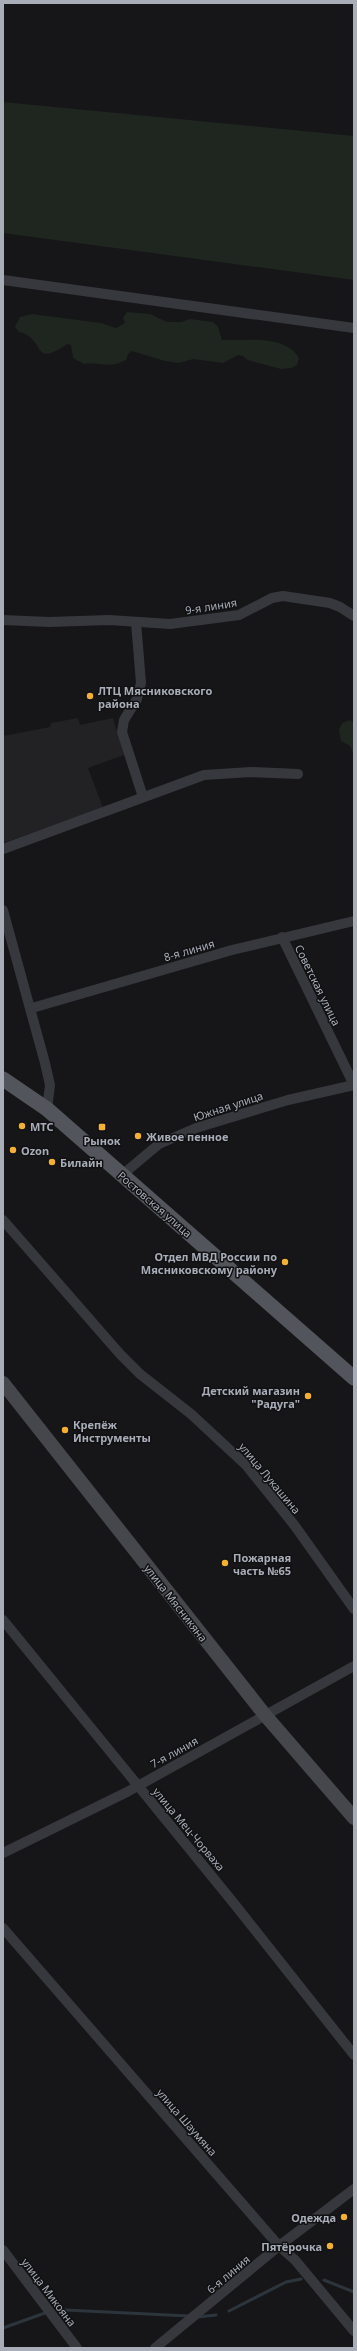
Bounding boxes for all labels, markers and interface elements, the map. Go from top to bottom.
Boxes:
street label: 9-я линия [184,595,238,617]
place label: ЛТЦ Мясниковского района [98,683,212,711]
marker: ЛТЦ Мясниковского района [85,691,95,701]
street label: 8-я линия [162,936,216,964]
street label: Советская улица [292,942,344,1028]
street label: Южная улица [191,1088,265,1124]
place label: МТС [30,1119,54,1134]
marker: МТС [17,1121,27,1131]
marker: Рынок [97,1122,107,1132]
place label: Живое пенное [146,1129,228,1144]
marker: Живое пенное [133,1131,143,1141]
place label: Рынок [83,1133,121,1148]
place label: Ozon [21,1143,49,1158]
marker: Ozon [8,1145,18,1155]
place label: Билайн [60,1155,103,1170]
marker: Билайн [47,1157,57,1167]
street label: Ростовская улица [115,1168,195,1240]
place label: Отдел МВД России по Мясниковскому району [141,1249,278,1277]
marker: Отдел МВД России по Мясниковскому району [280,1257,290,1267]
place label: Детский магазин "Радуга" [202,1383,300,1411]
marker: Детский магазин "Радуга" [303,1391,313,1401]
place label: Крепёж Инструменты [73,1417,151,1445]
marker: Крепёж Инструменты [60,1425,70,1435]
street label: улица Лукашина [236,1439,304,1517]
place label: Пожарная часть №65 [233,1550,291,1578]
marker: Пожарная часть №65 [220,1558,230,1568]
street label: улица Мясникяна [141,1561,211,1645]
street label: 7-я линия [148,1733,200,1771]
street label: улица Мец-Чорваха [150,1784,228,1874]
street label: улица Шаумяна [154,2085,220,2159]
place label: Одежда [291,2210,336,2225]
marker: Одежда [339,2212,349,2222]
place label: Пятёрочка [261,2239,322,2254]
marker: Пятёрочка [325,2241,335,2251]
street label: 6-я линия [203,2251,253,2297]
street label: улица Микояна [18,2255,80,2329]

